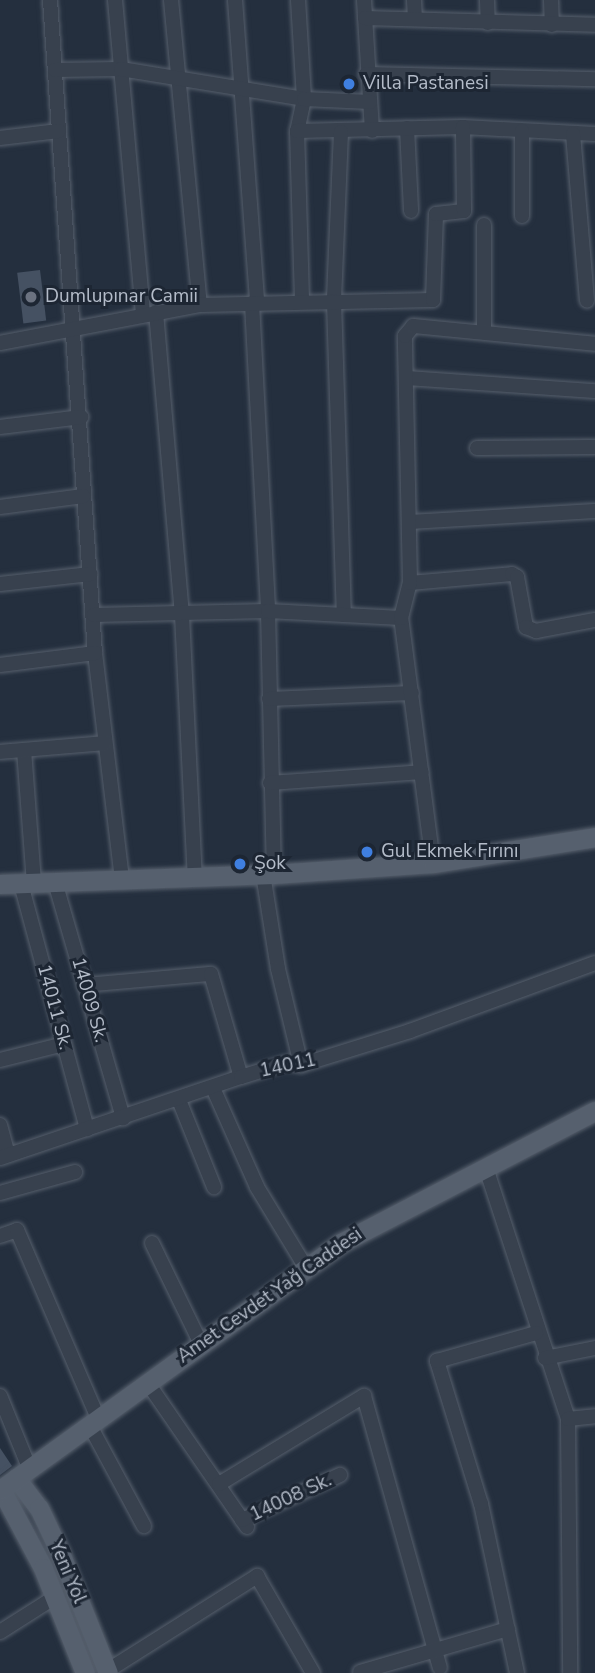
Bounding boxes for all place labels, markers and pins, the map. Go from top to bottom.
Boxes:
place label: Villa Pastanesi [363,73,489,95]
marker: Villa Pastanesi [341,76,357,92]
place label: Dumlupınar Camii [45,286,198,308]
marker: Dumlupınar Camii [23,289,39,305]
place label: Gul Ekmek Fırını [381,841,518,863]
marker: Gul Ekmek Fırını [359,844,375,860]
place label: Şok [254,853,286,875]
marker: Şok [232,856,248,872]

